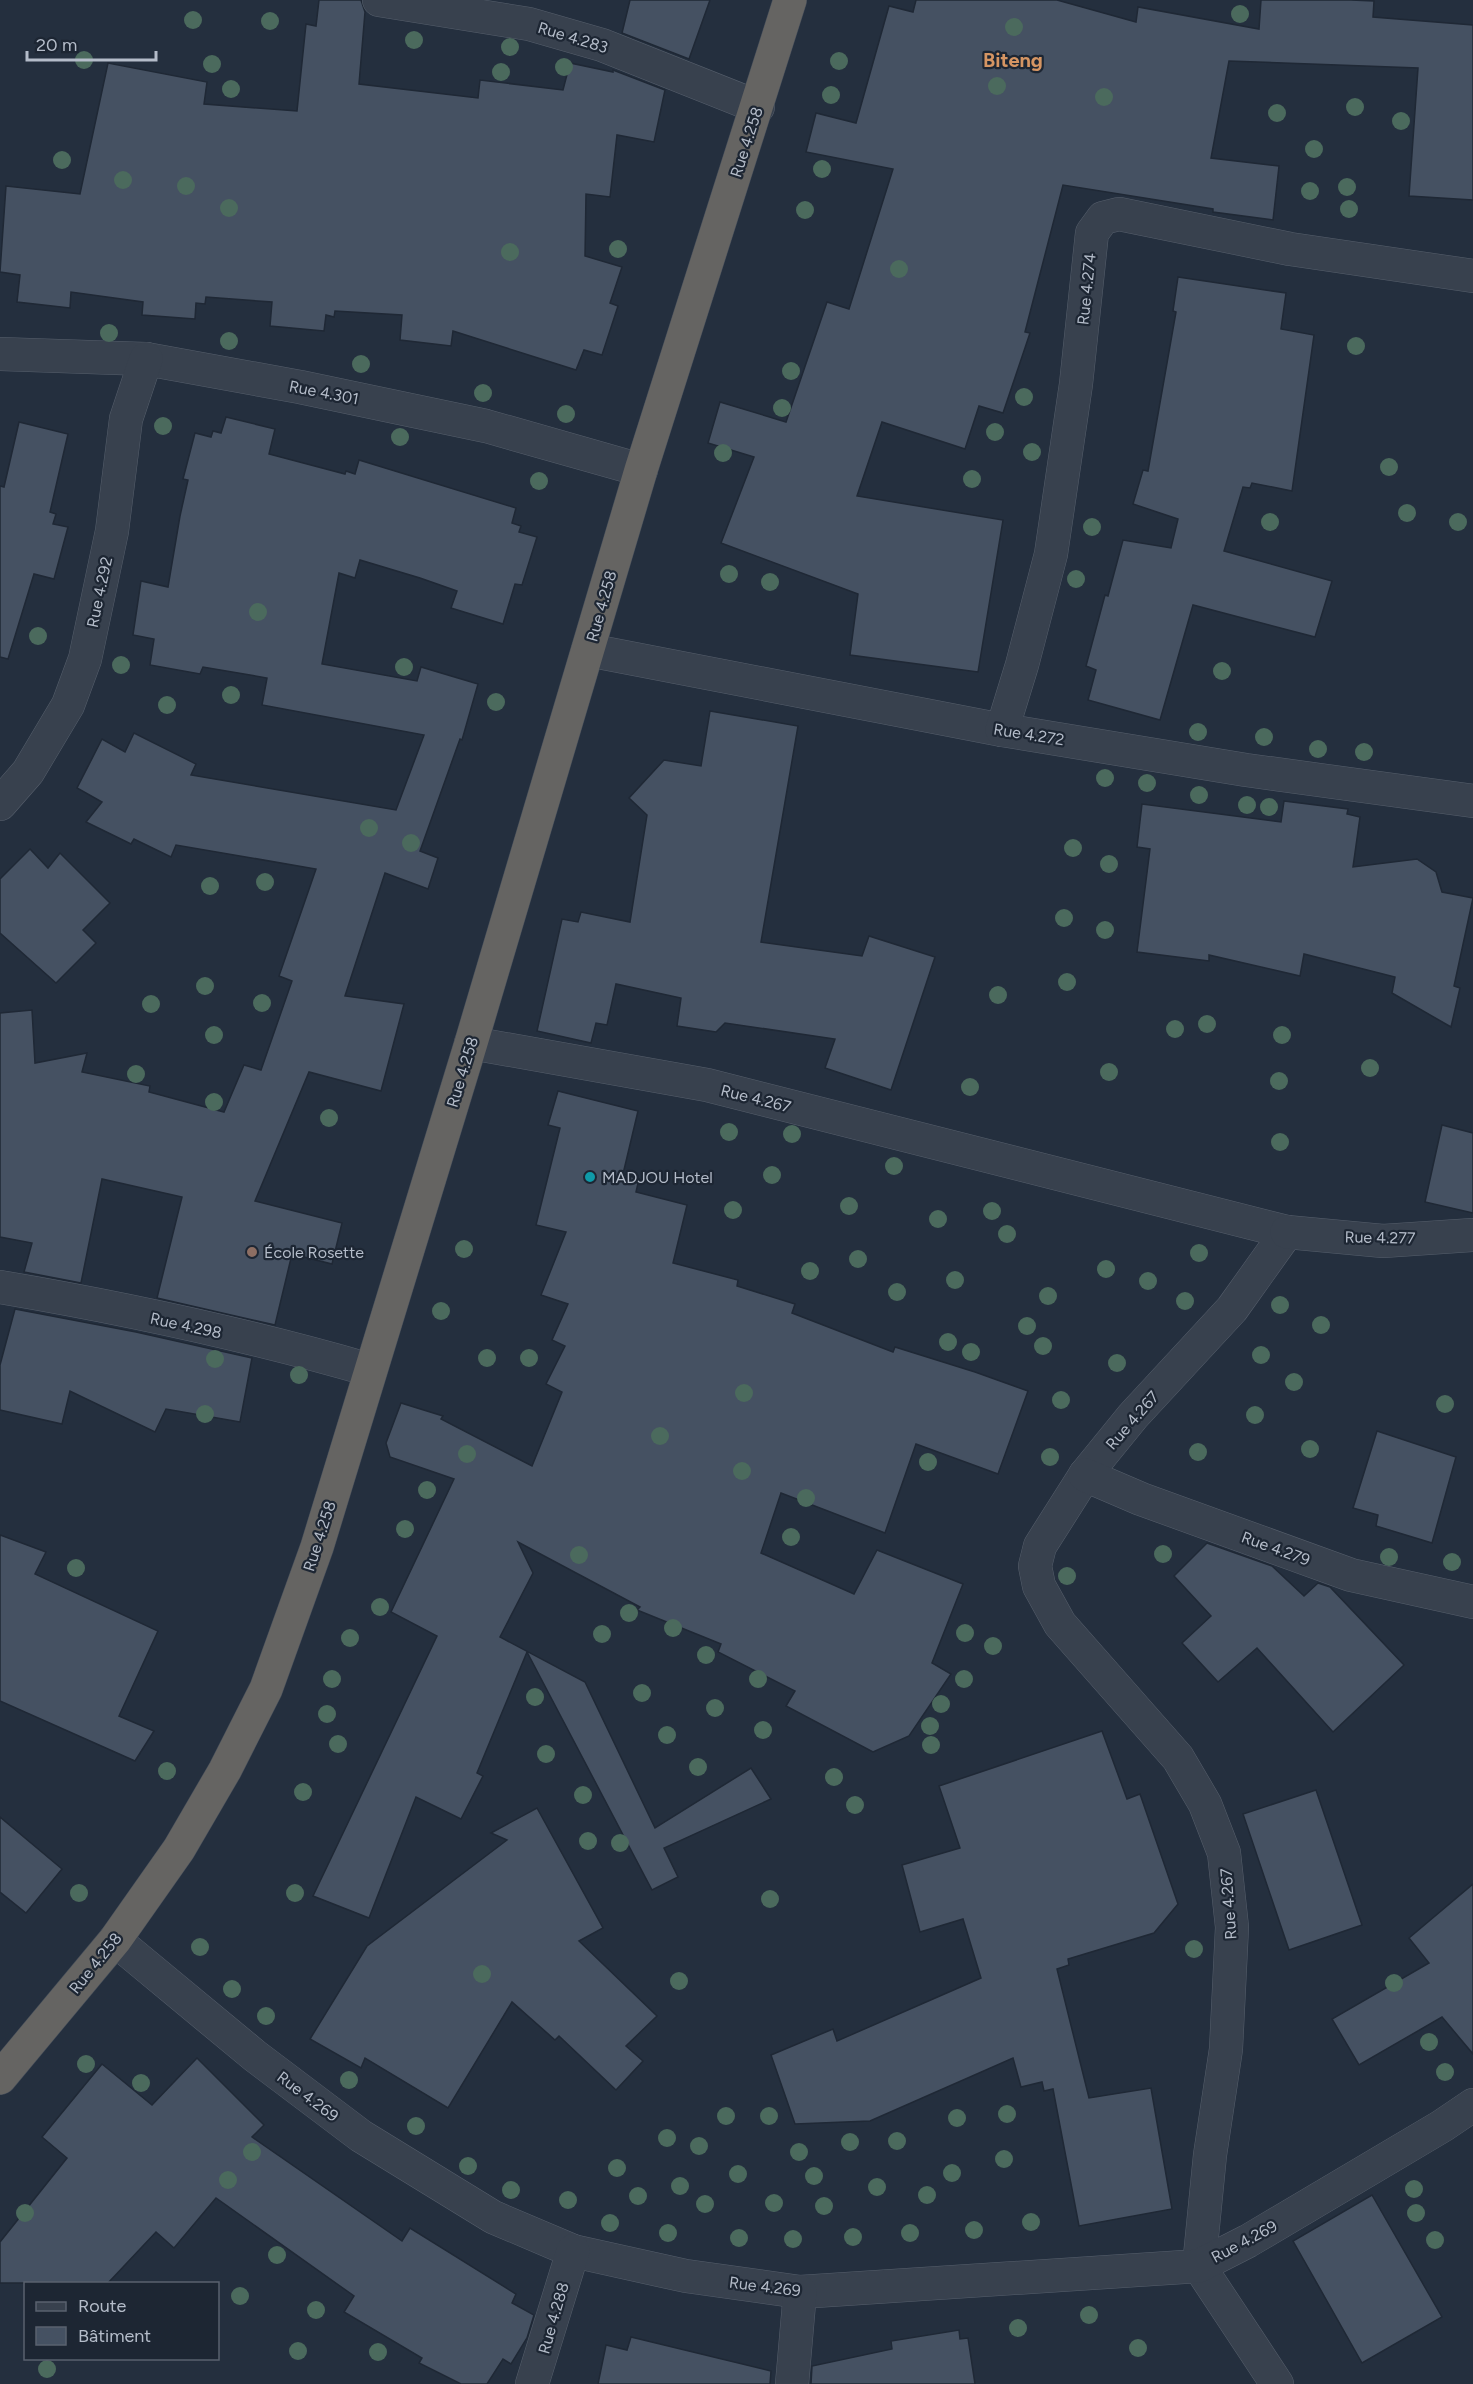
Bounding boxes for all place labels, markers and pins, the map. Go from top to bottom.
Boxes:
place label: MADJOU Hotel [602,1168,713,1187]
marker: MADJOU Hotel [583,1170,597,1184]
place label: École Rosette [264,1243,364,1262]
marker: École Rosette [245,1245,259,1259]

